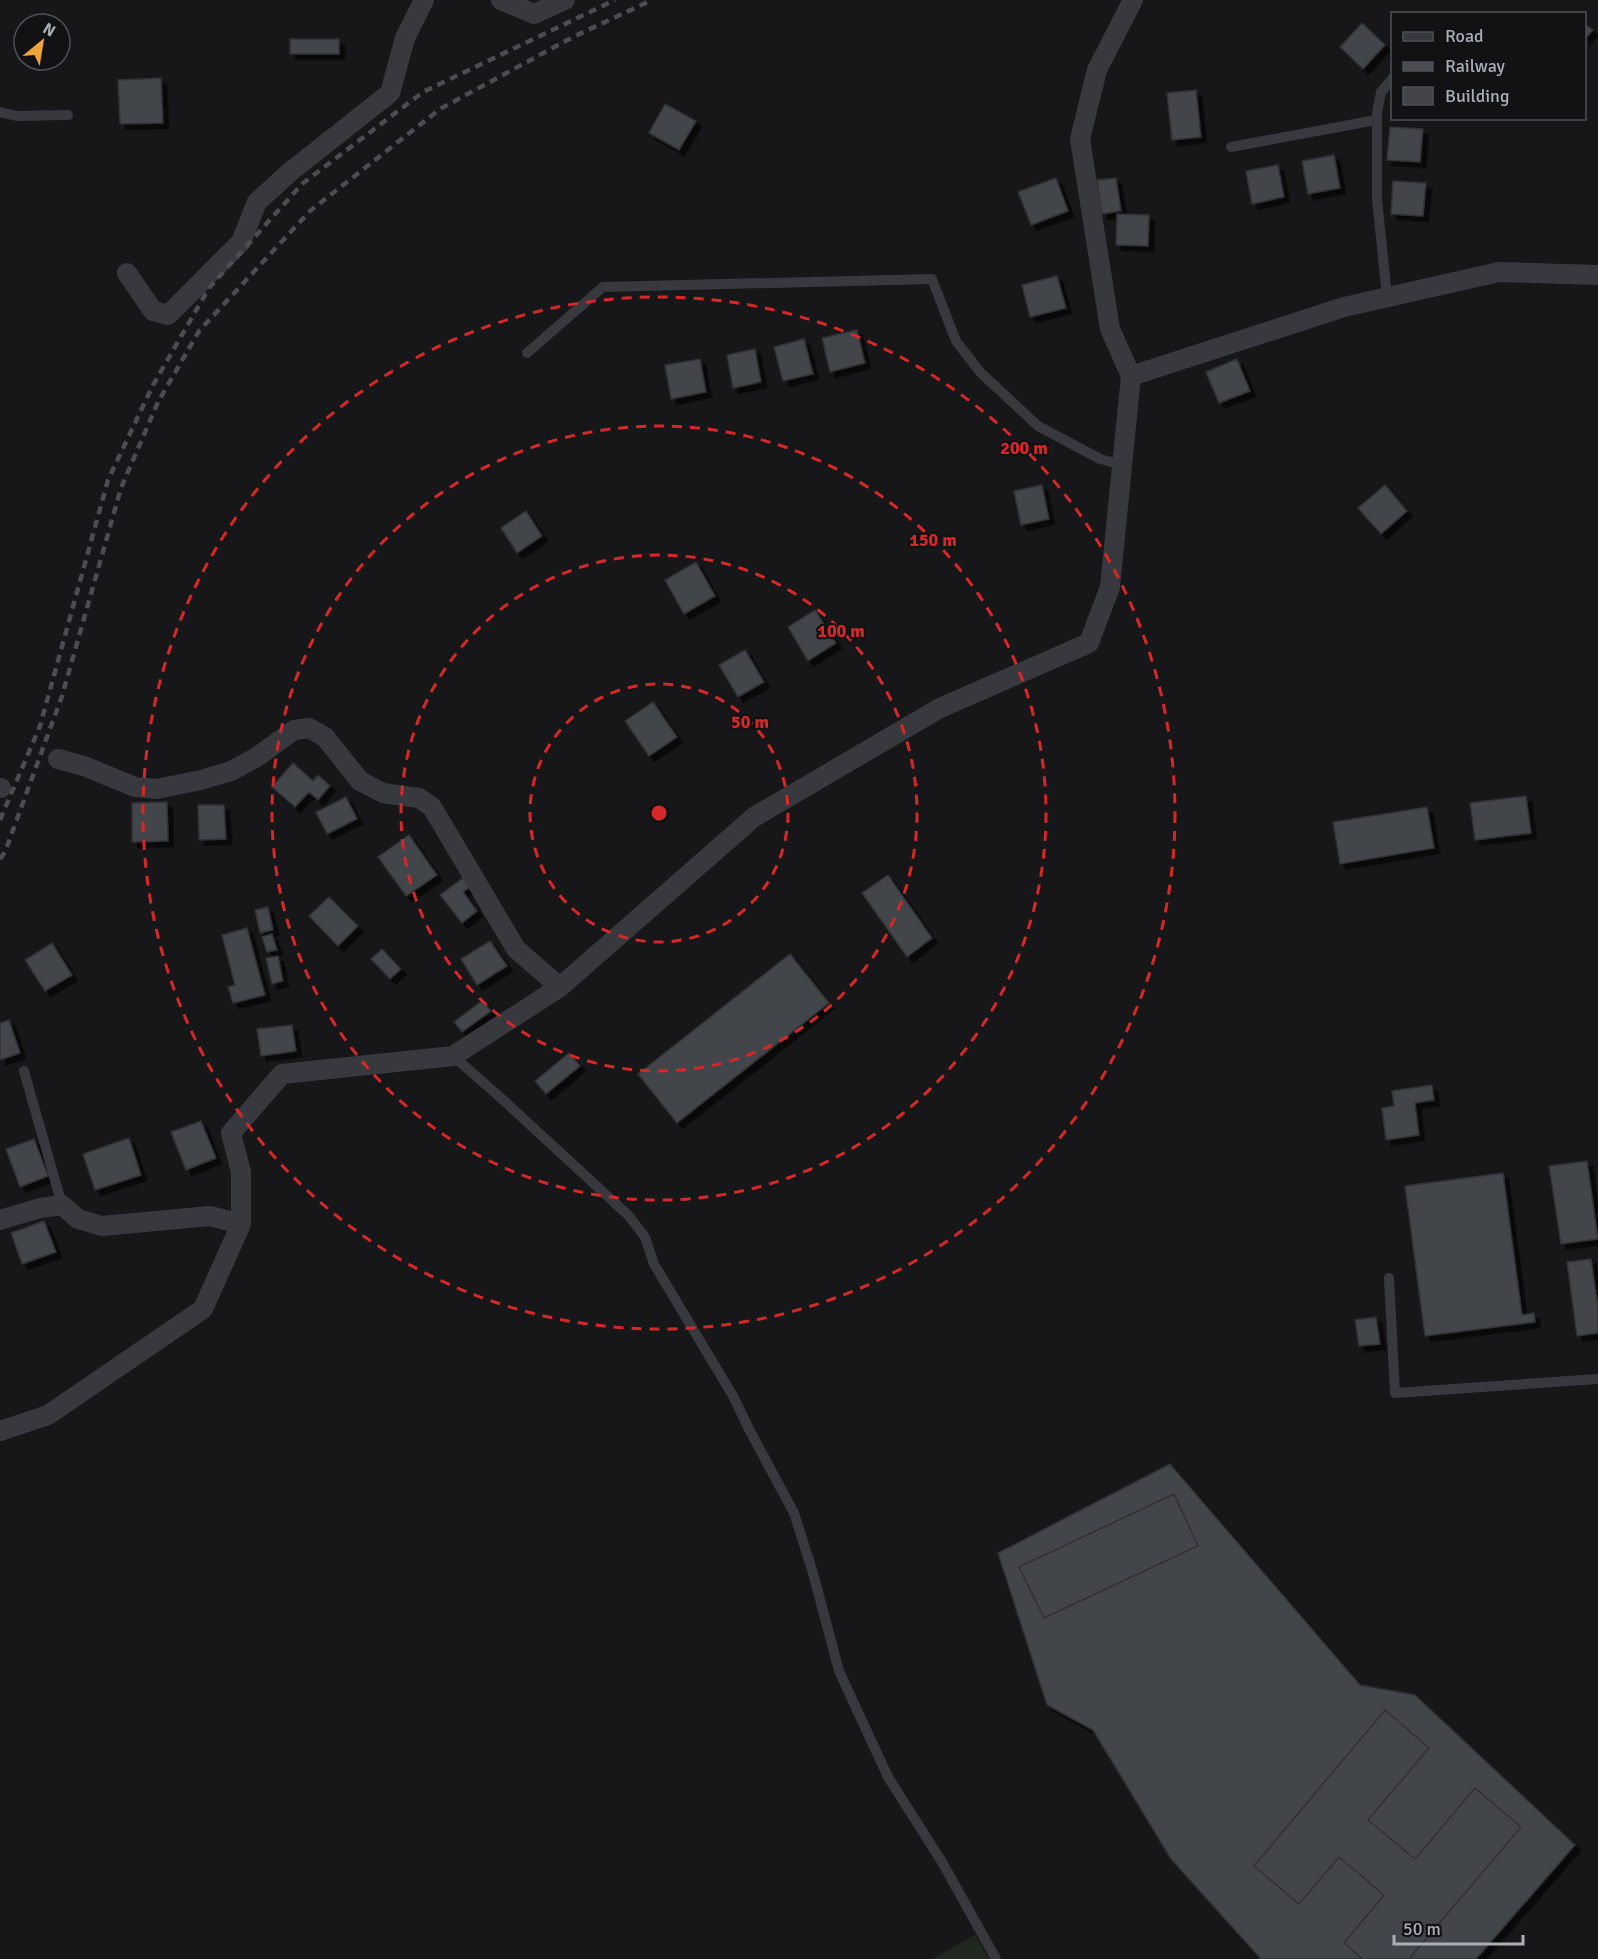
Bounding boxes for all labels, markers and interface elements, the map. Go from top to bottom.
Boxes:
north arrow [12,12,72,72]
legend [1391,12,1586,120]
text: N [39,18,59,41]
text: Road [1445,25,1484,47]
text: Railway [1445,55,1506,77]
text: Building [1445,85,1509,107]
text: 200 m [1000,437,1048,459]
text: 150 m [909,529,957,551]
text: 100 m [817,620,865,642]
text: 50 m [731,711,769,733]
centre of rings [649,803,669,823]
scale bar [1394,1908,1523,1946]
text: 50 m [1403,1918,1441,1940]

